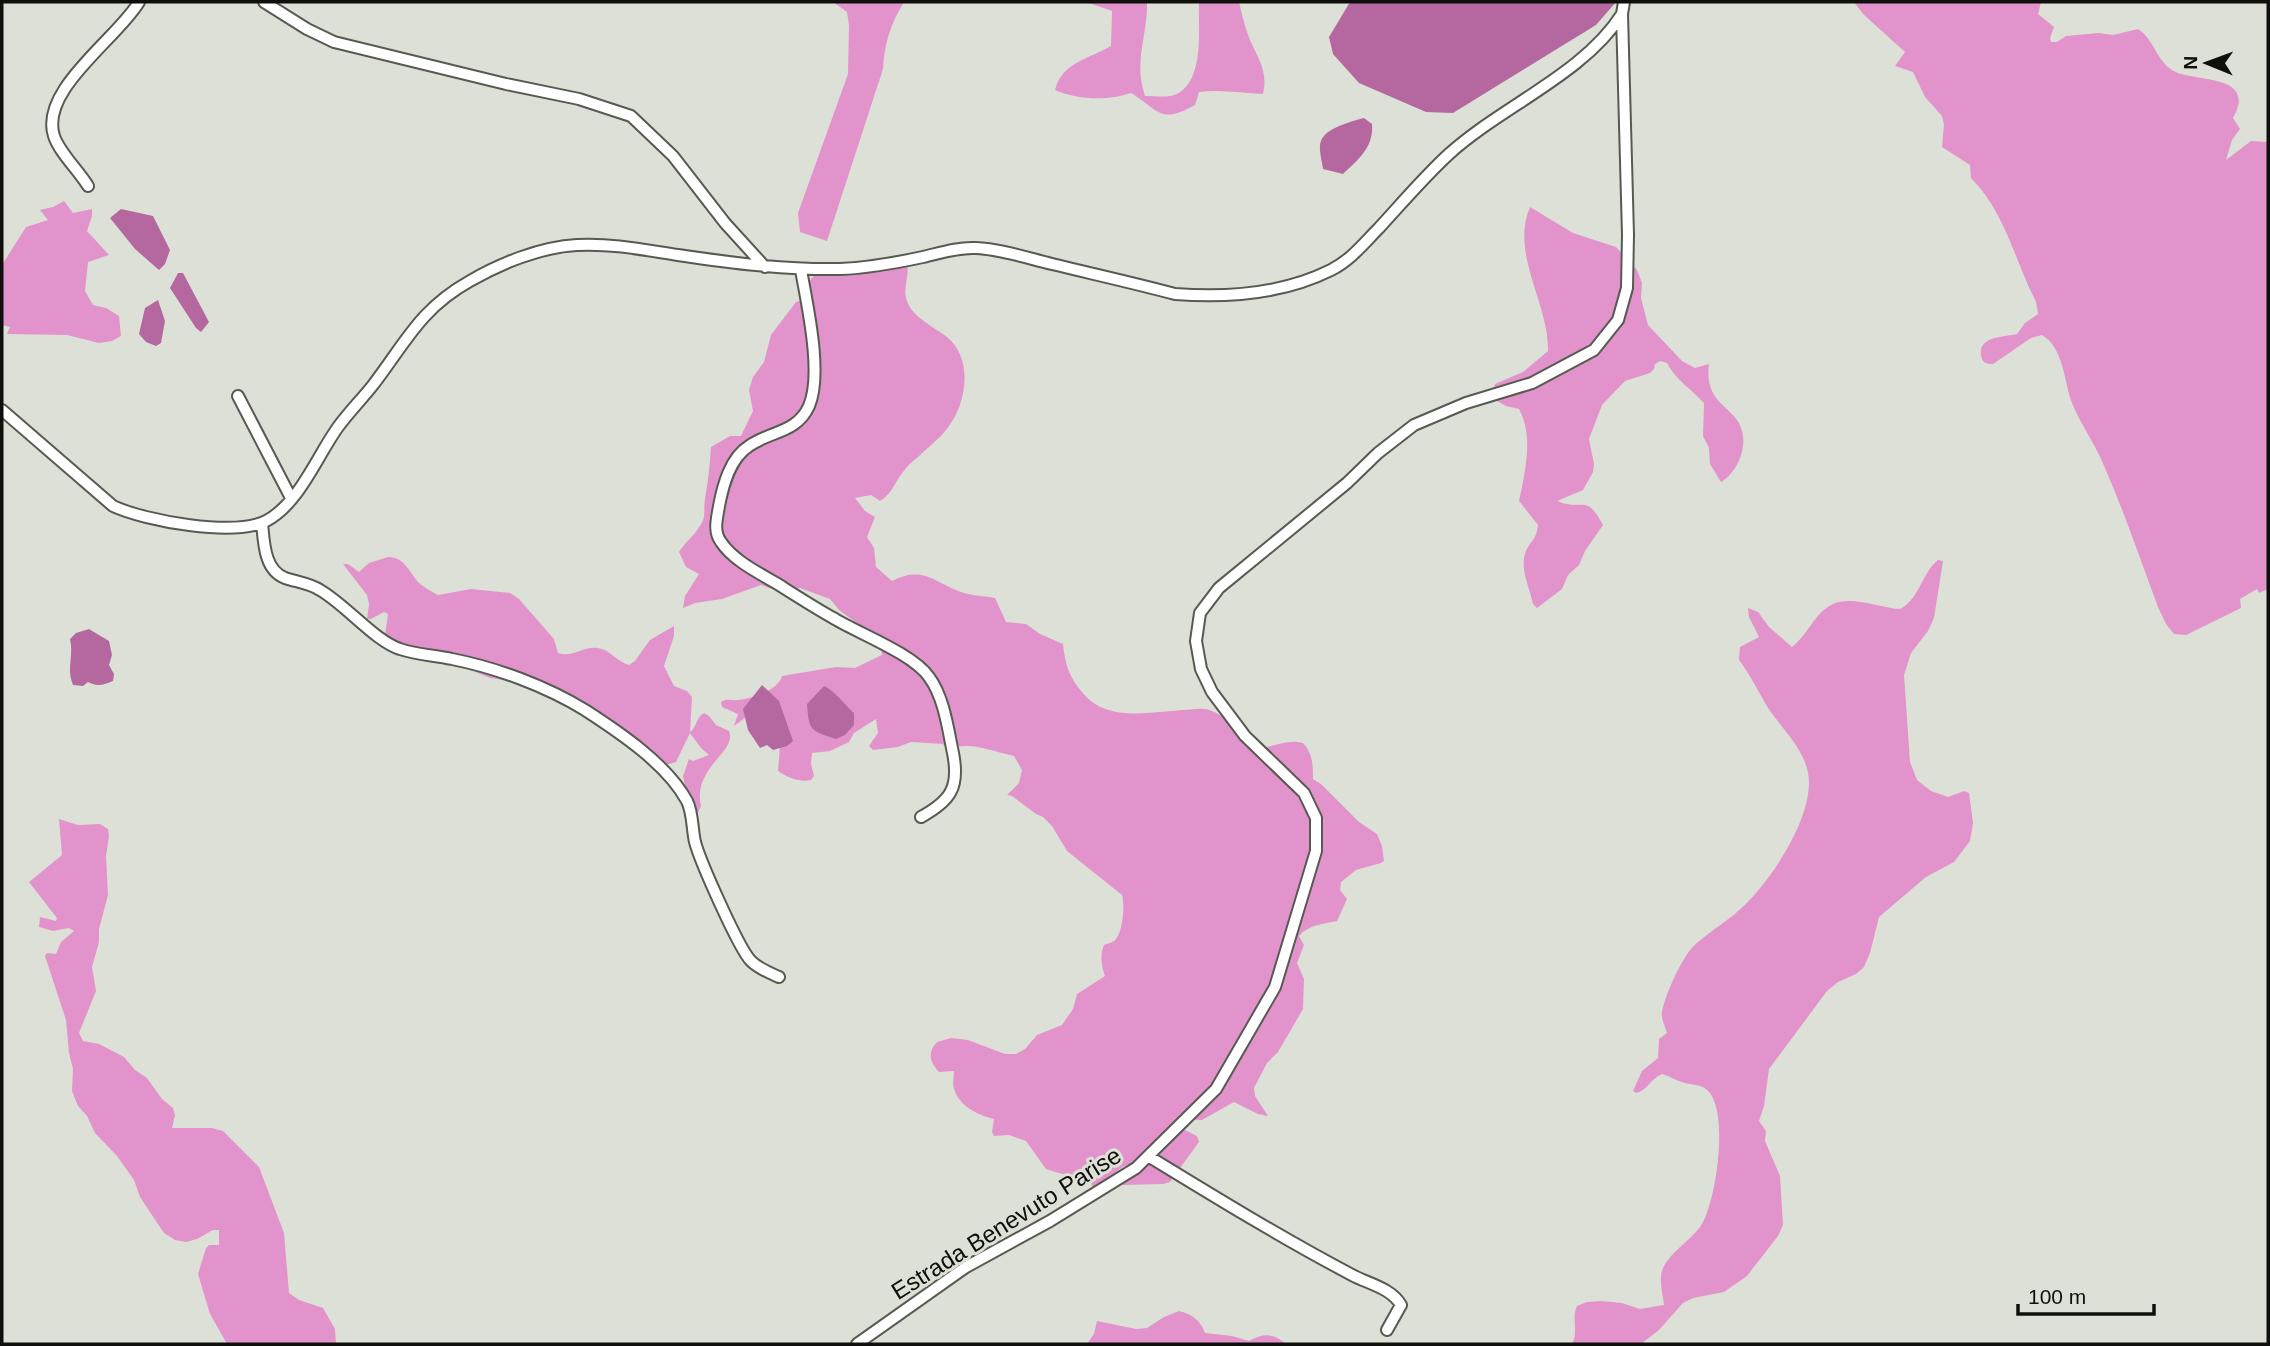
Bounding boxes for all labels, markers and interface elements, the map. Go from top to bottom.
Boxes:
north arrow [2172,28,2242,98]
text: N [2180,56,2201,70]
street label: Estrada Benevuto Parise [886,1141,1126,1305]
scale bar [2018,1272,2154,1316]
text: 100 m [2028,1285,2086,1308]

